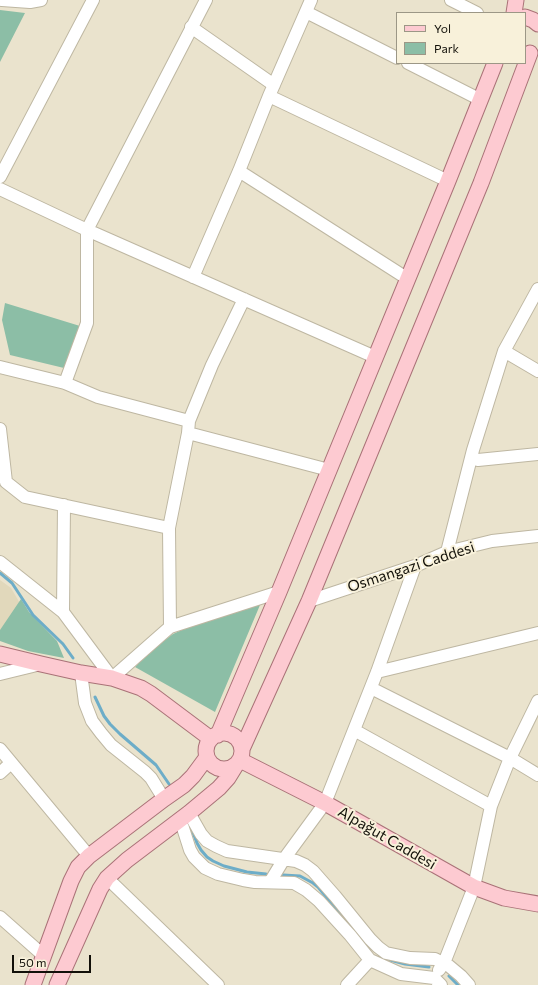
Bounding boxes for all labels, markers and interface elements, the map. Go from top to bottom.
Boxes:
legend [396,12,526,64]
text: Yol [434,21,451,35]
text: Park [434,41,459,55]
street label: Osmangazi Caddesi [345,538,477,596]
street label: Alpağut Caddesi [335,803,439,873]
scale bar [14,947,93,973]
text: 50 m [19,955,47,969]

